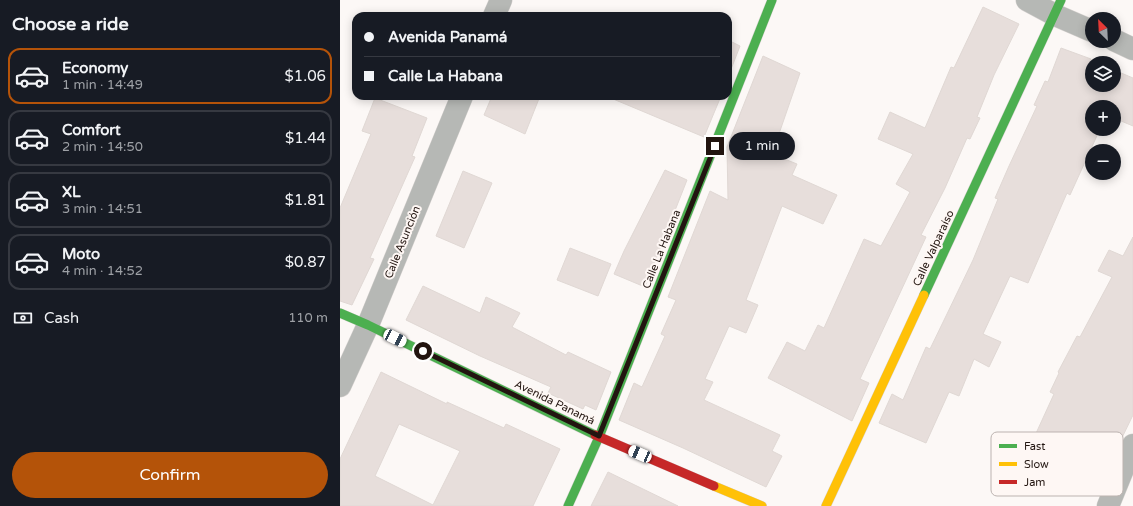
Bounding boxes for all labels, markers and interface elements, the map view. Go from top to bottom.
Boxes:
north arrow [1085,12,1121,48]
map controls [1085,12,1121,180]
text: Choose a ride [12,13,129,35]
text: Avenida Panamá [388,28,508,46]
button: layers [1085,56,1121,92]
icon: car [14,58,50,94]
text: Economy [62,59,128,77]
text: $1.06 [285,67,326,85]
text: Calle La Habana [388,67,503,85]
text: 1 min · 14:49 [62,77,143,93]
button: + [1085,100,1121,136]
icon: car [14,120,50,156]
text: Comfort [62,121,121,139]
text: $1.44 [285,129,326,147]
callout: 1 min [729,132,795,160]
route end [706,137,724,155]
text: 1 min [745,138,779,154]
text: 2 min · 14:50 [62,139,143,155]
button: − [1085,144,1121,180]
icon: car [14,182,50,218]
text: XL [62,183,81,201]
text: $1.81 [285,191,326,209]
text: 3 min · 14:51 [62,201,143,217]
street label: Calle Asunción [382,204,423,280]
street label: Calle La Habana [640,208,683,291]
street label: Calle Valparaíso [910,208,957,288]
icon: car [14,244,50,280]
text: Moto [62,245,100,263]
text: $0.87 [285,253,326,271]
text: 4 min · 14:52 [62,263,143,279]
icon: cash [12,307,34,329]
text: Cash [44,309,79,327]
text: 110 m [288,310,328,326]
car [382,327,408,349]
route start [414,342,432,360]
street label: Avenida Panamá [513,377,597,428]
legend [991,432,1123,496]
text: Fast [1024,440,1045,453]
car [627,444,653,464]
button: Confirm [12,452,328,498]
text: Slow [1024,458,1049,471]
text: Jam [1024,476,1045,489]

